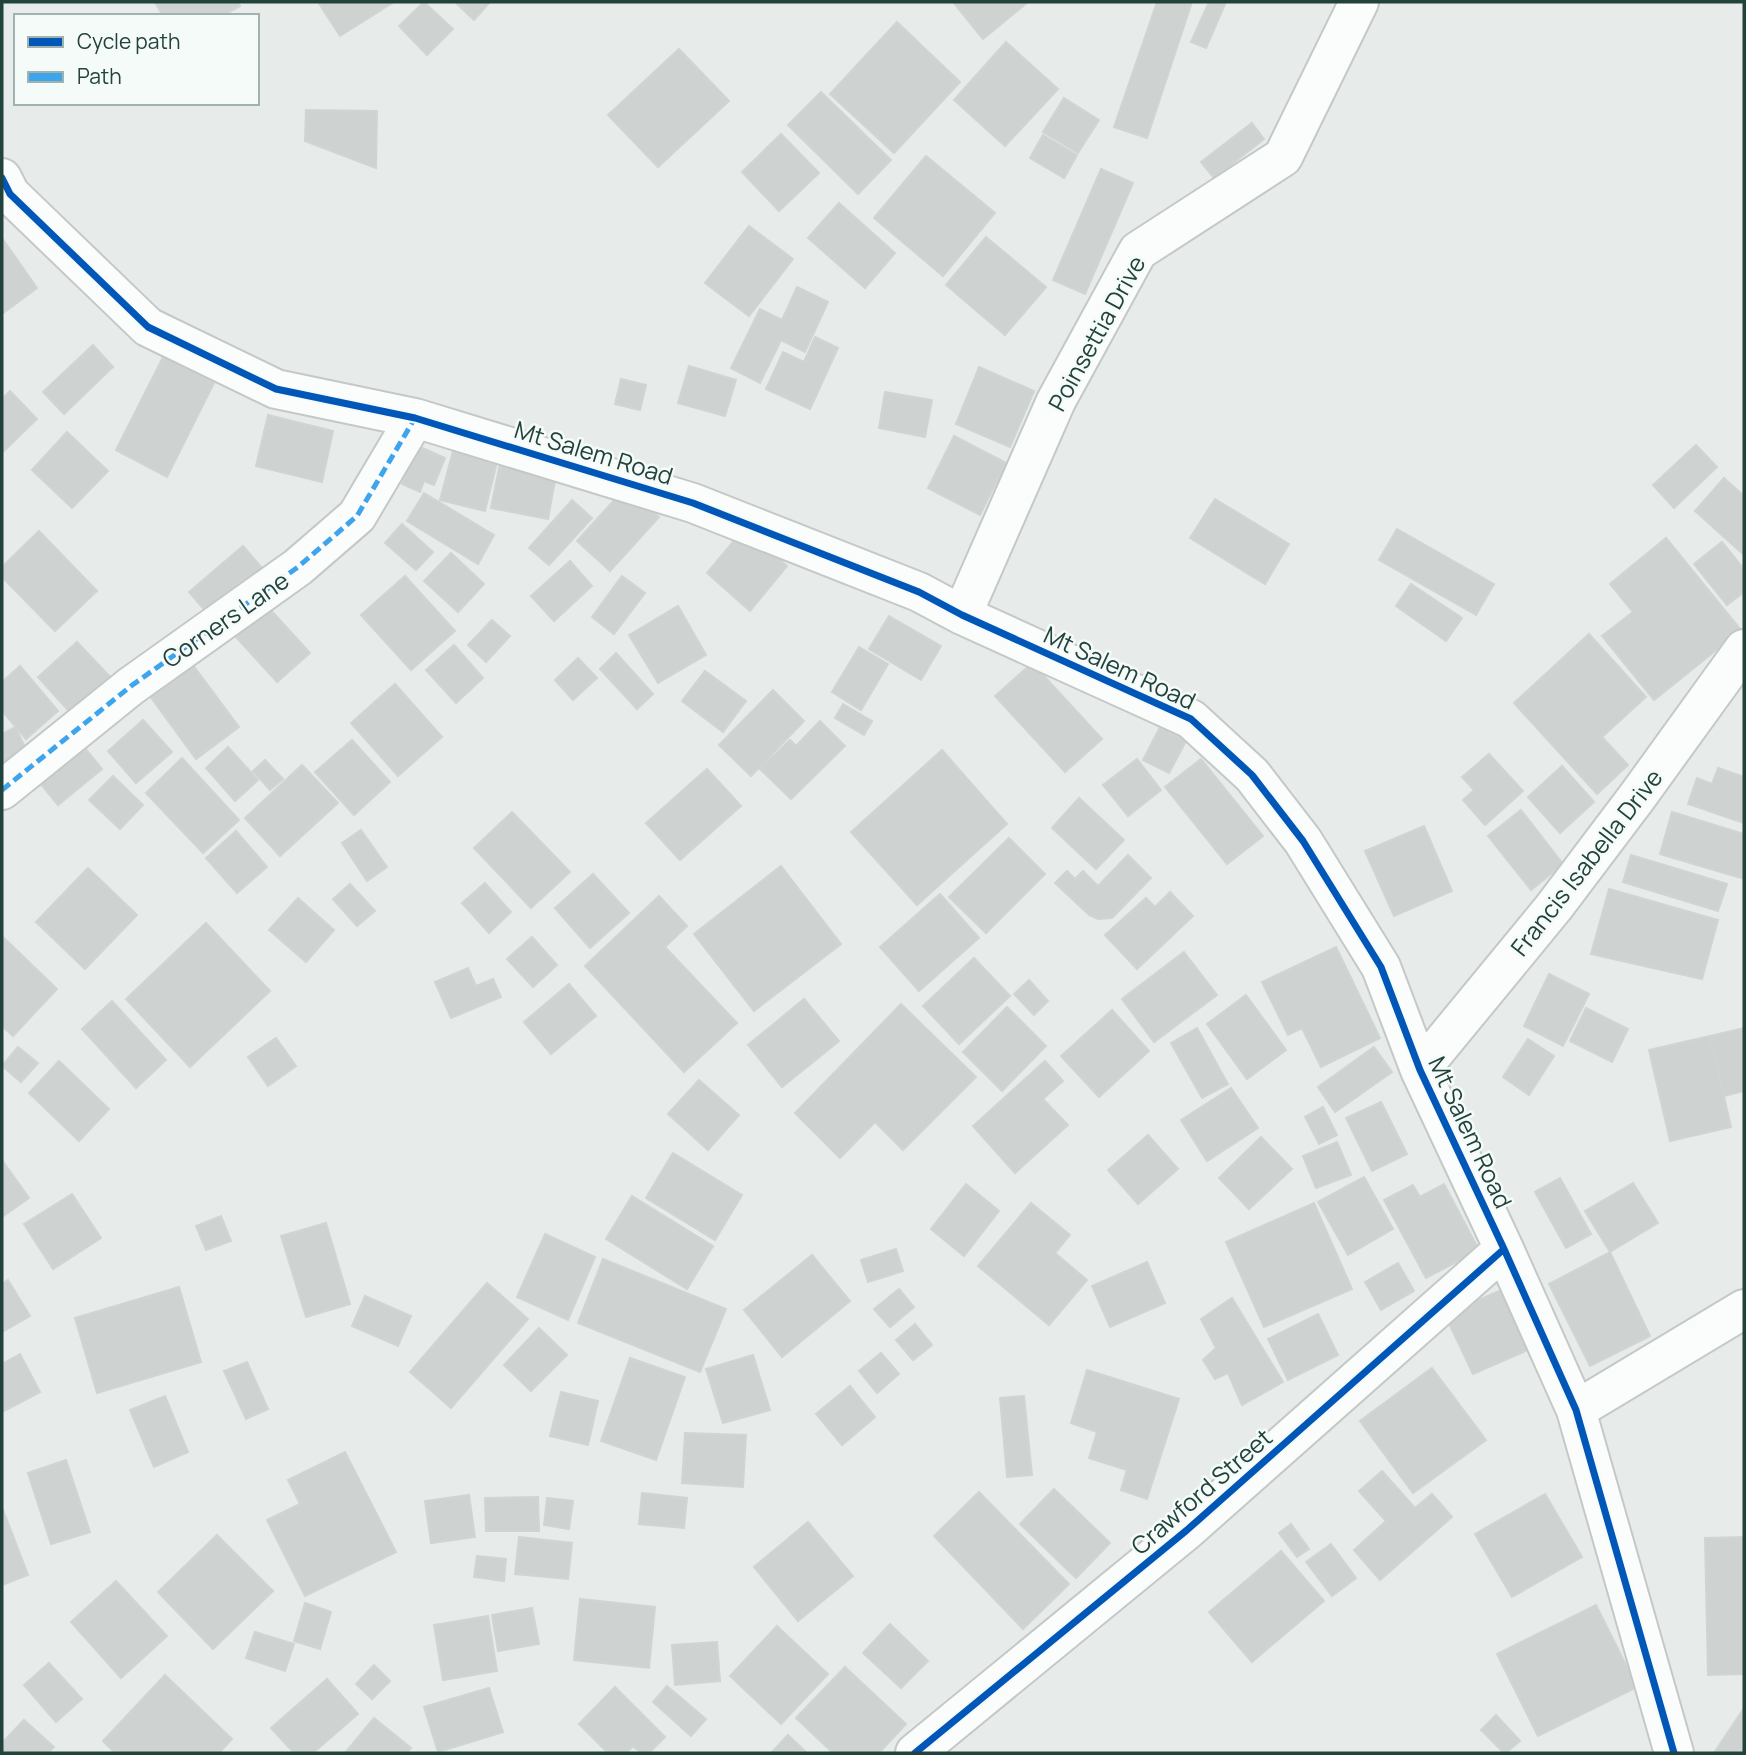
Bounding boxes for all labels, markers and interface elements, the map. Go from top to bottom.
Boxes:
legend [14,14,259,105]
text: Cycle path [77,27,180,55]
text: Path [77,62,122,90]
street label: Poinsettia Drive [1040,249,1152,417]
street label: Mt Salem Road [511,412,677,492]
street label: Corners Lane [155,563,295,675]
street label: Mt Salem Road [1039,617,1201,717]
street label: Francis Isabella Drive [1503,762,1669,962]
street label: Mt Salem Road [1421,1051,1521,1213]
street label: Crawford Street [1123,1421,1279,1561]

